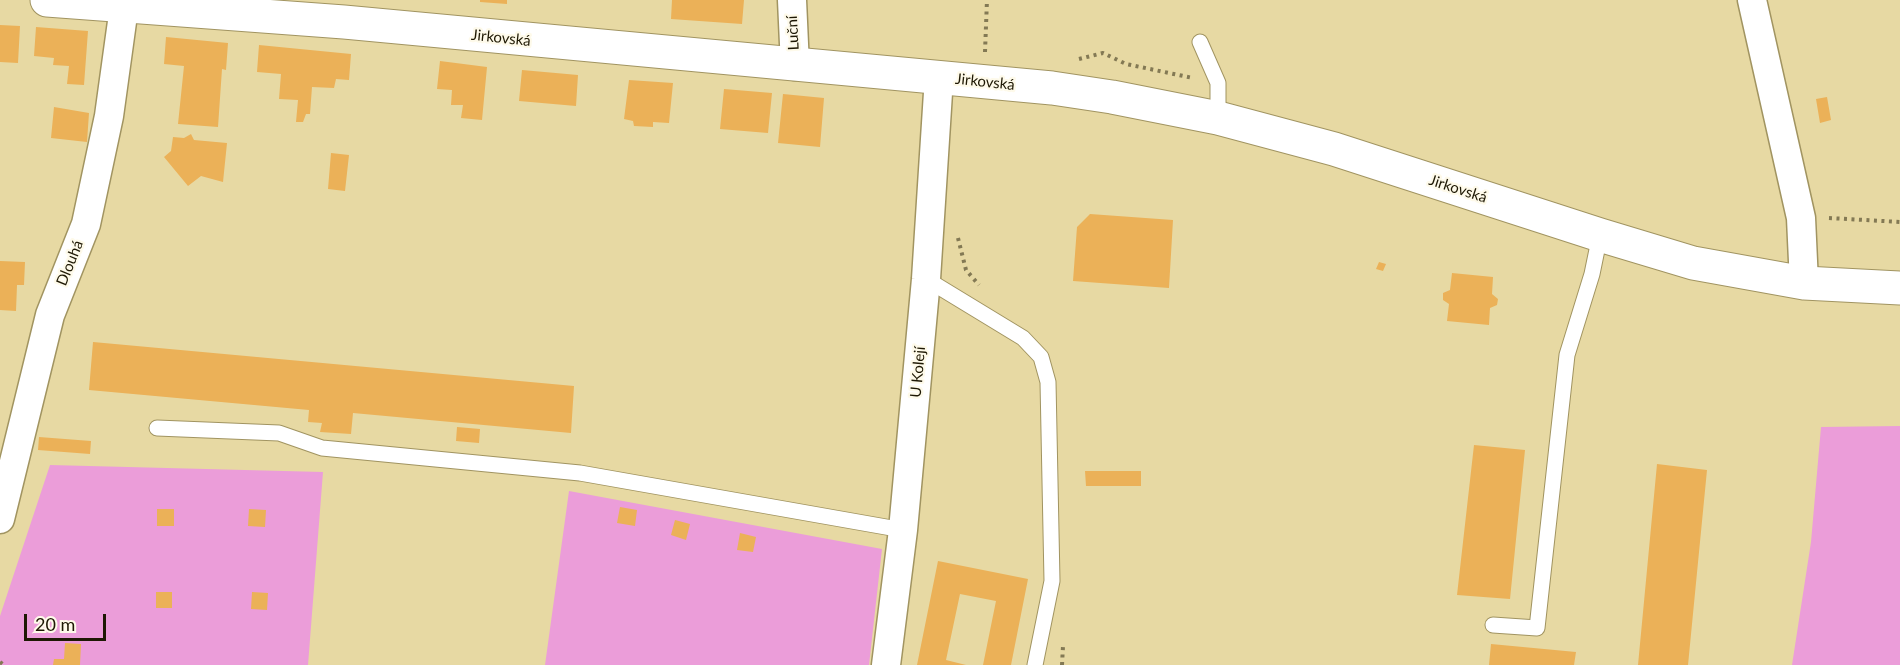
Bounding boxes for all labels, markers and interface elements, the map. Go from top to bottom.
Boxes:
street label: Luční [783,15,803,51]
street label: Jirkovská [470,26,532,50]
street label: Jirkovská [954,70,1016,94]
street label: Jirkovská [1427,171,1489,207]
street label: Dlouhá [53,238,87,288]
street label: U Kolejí [907,346,929,398]
scale bar [27,602,110,640]
text: 20 m [35,613,75,635]

